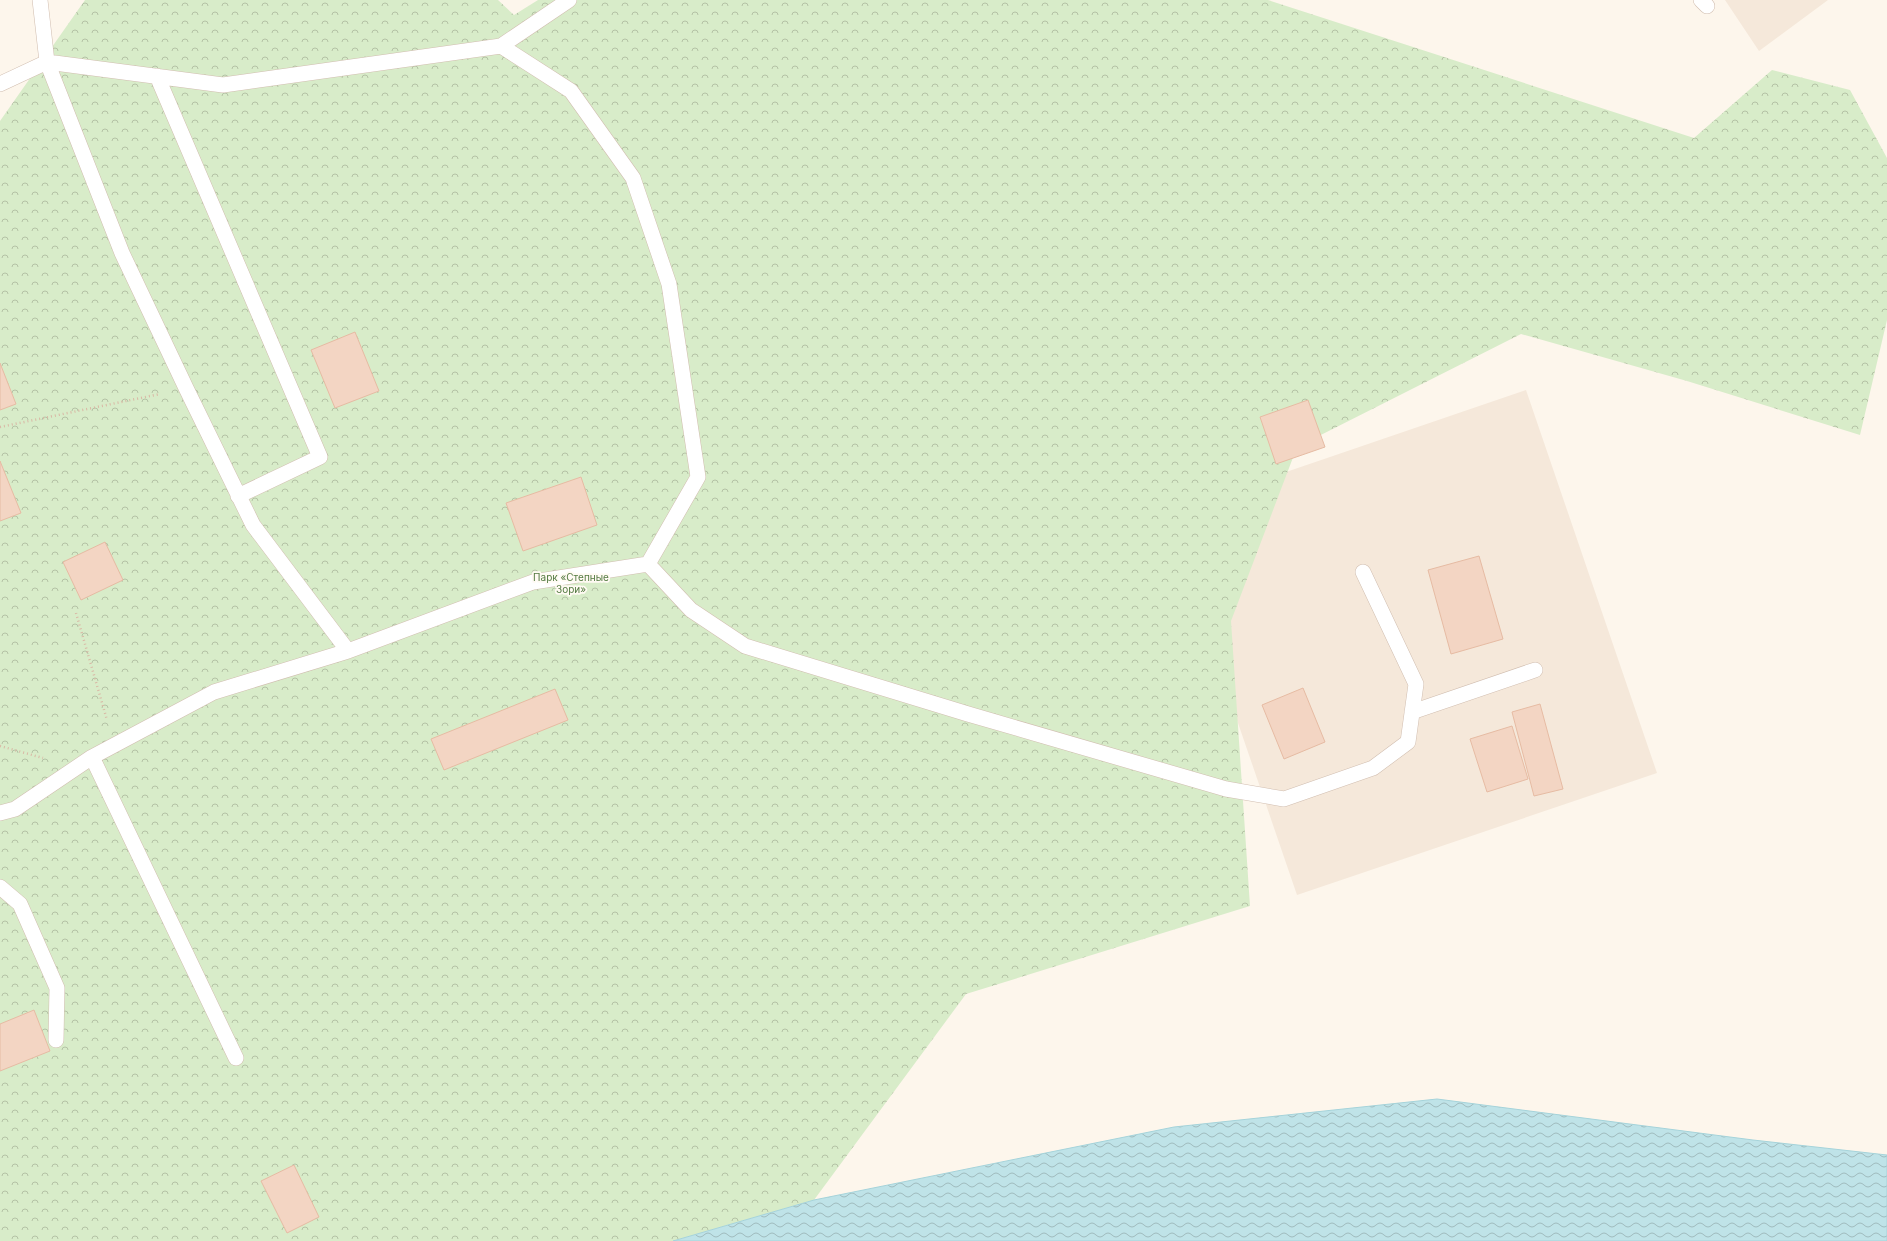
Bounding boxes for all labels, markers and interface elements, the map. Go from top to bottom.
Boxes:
park label: Парк «Степные Зори» [533,571,609,595]

